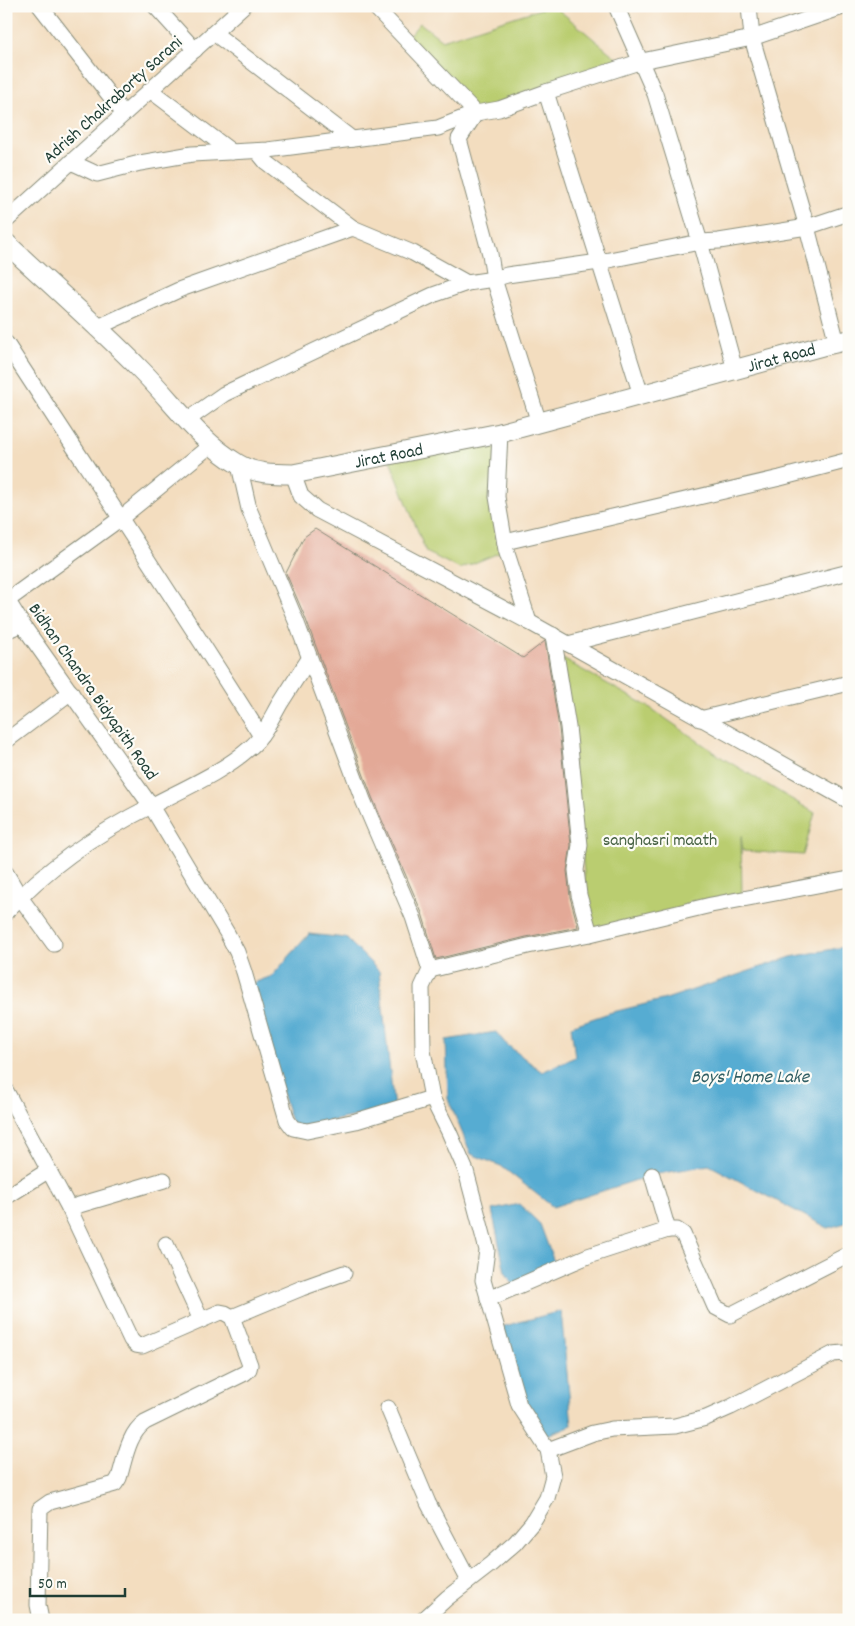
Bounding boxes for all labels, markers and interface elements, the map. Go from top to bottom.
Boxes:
street label: Adrish Chakraborty Sarani [38,31,189,170]
street label: Jirat Road [745,338,819,381]
street label: Jirat Road [353,439,426,477]
street label: Bidhan Chandra Bidyapith Road [21,599,163,786]
park label: sanghasri maath [603,829,717,854]
water label: Boys' Home Lake [691,1065,811,1092]
scale bar [30,1566,125,1598]
text: 50 m [38,1574,67,1596]

